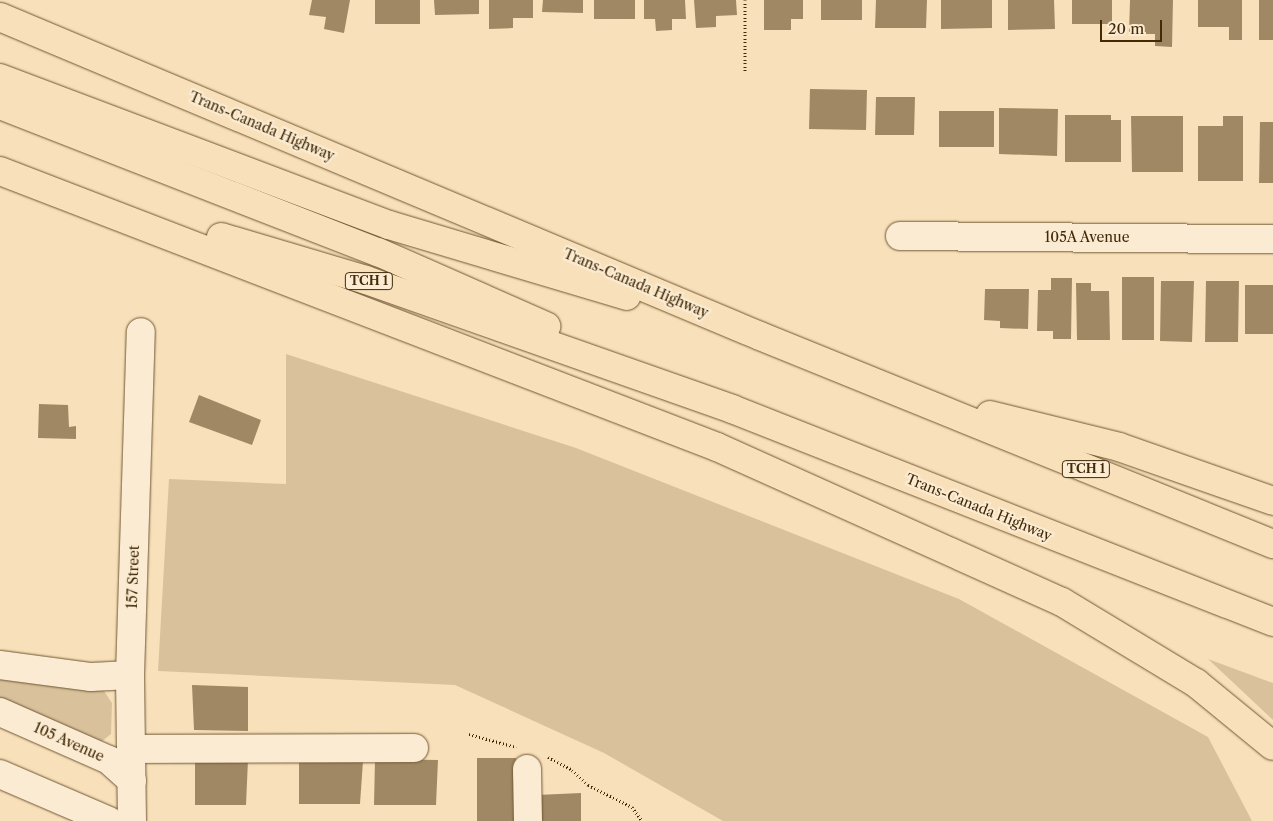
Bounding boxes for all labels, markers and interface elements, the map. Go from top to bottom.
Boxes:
scale bar [1103,10,1166,42]
text: 20 m [1108,19,1144,38]
street label: Trans-Canada Highway [187,88,337,164]
street label: 105A Avenue [1044,229,1130,245]
street label: Trans-Canada Highway [561,245,711,321]
road number: TCH 1 [344,272,394,290]
road number: TCH 1 [1061,459,1111,478]
street label: Trans-Canada Highway [903,470,1055,544]
street label: 157 Street [123,545,143,609]
street label: 105 Avenue [31,719,107,765]

